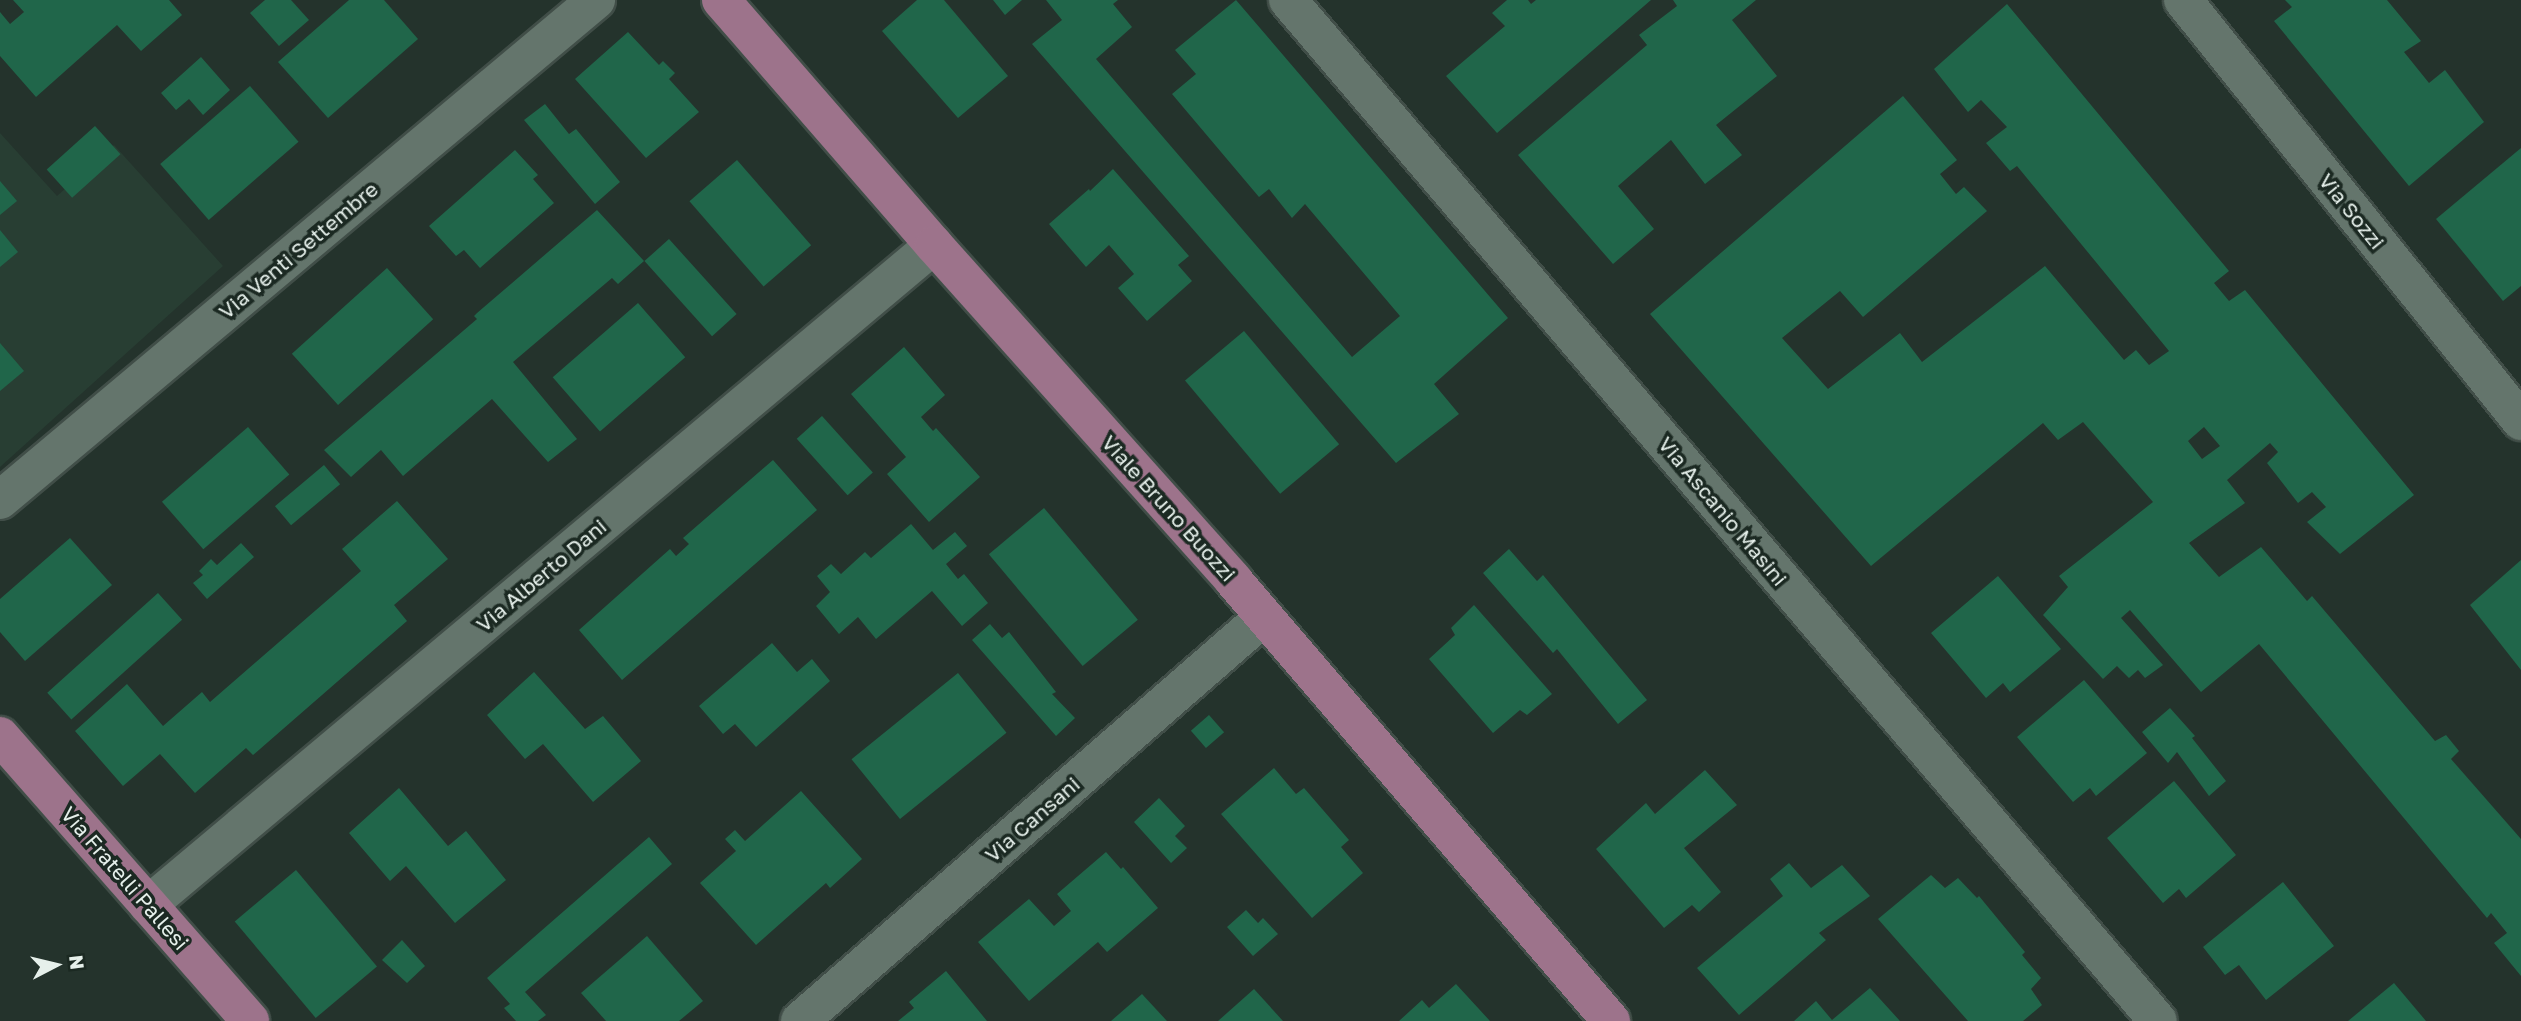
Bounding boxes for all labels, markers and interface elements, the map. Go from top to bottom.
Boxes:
street label: Via Sozzi [2314,168,2390,254]
street label: Via Venti Settembre [213,176,383,324]
street label: Viale Bruno Buozzi [1097,430,1241,586]
street label: Via Ascanio Masini [1653,431,1793,591]
street label: Via Alberto Dani [471,513,611,637]
street label: Via Cansani [979,771,1085,867]
street label: Via Fratelli Pallesi [56,801,194,955]
north arrow [21,930,91,1000]
text: N [65,954,90,971]

